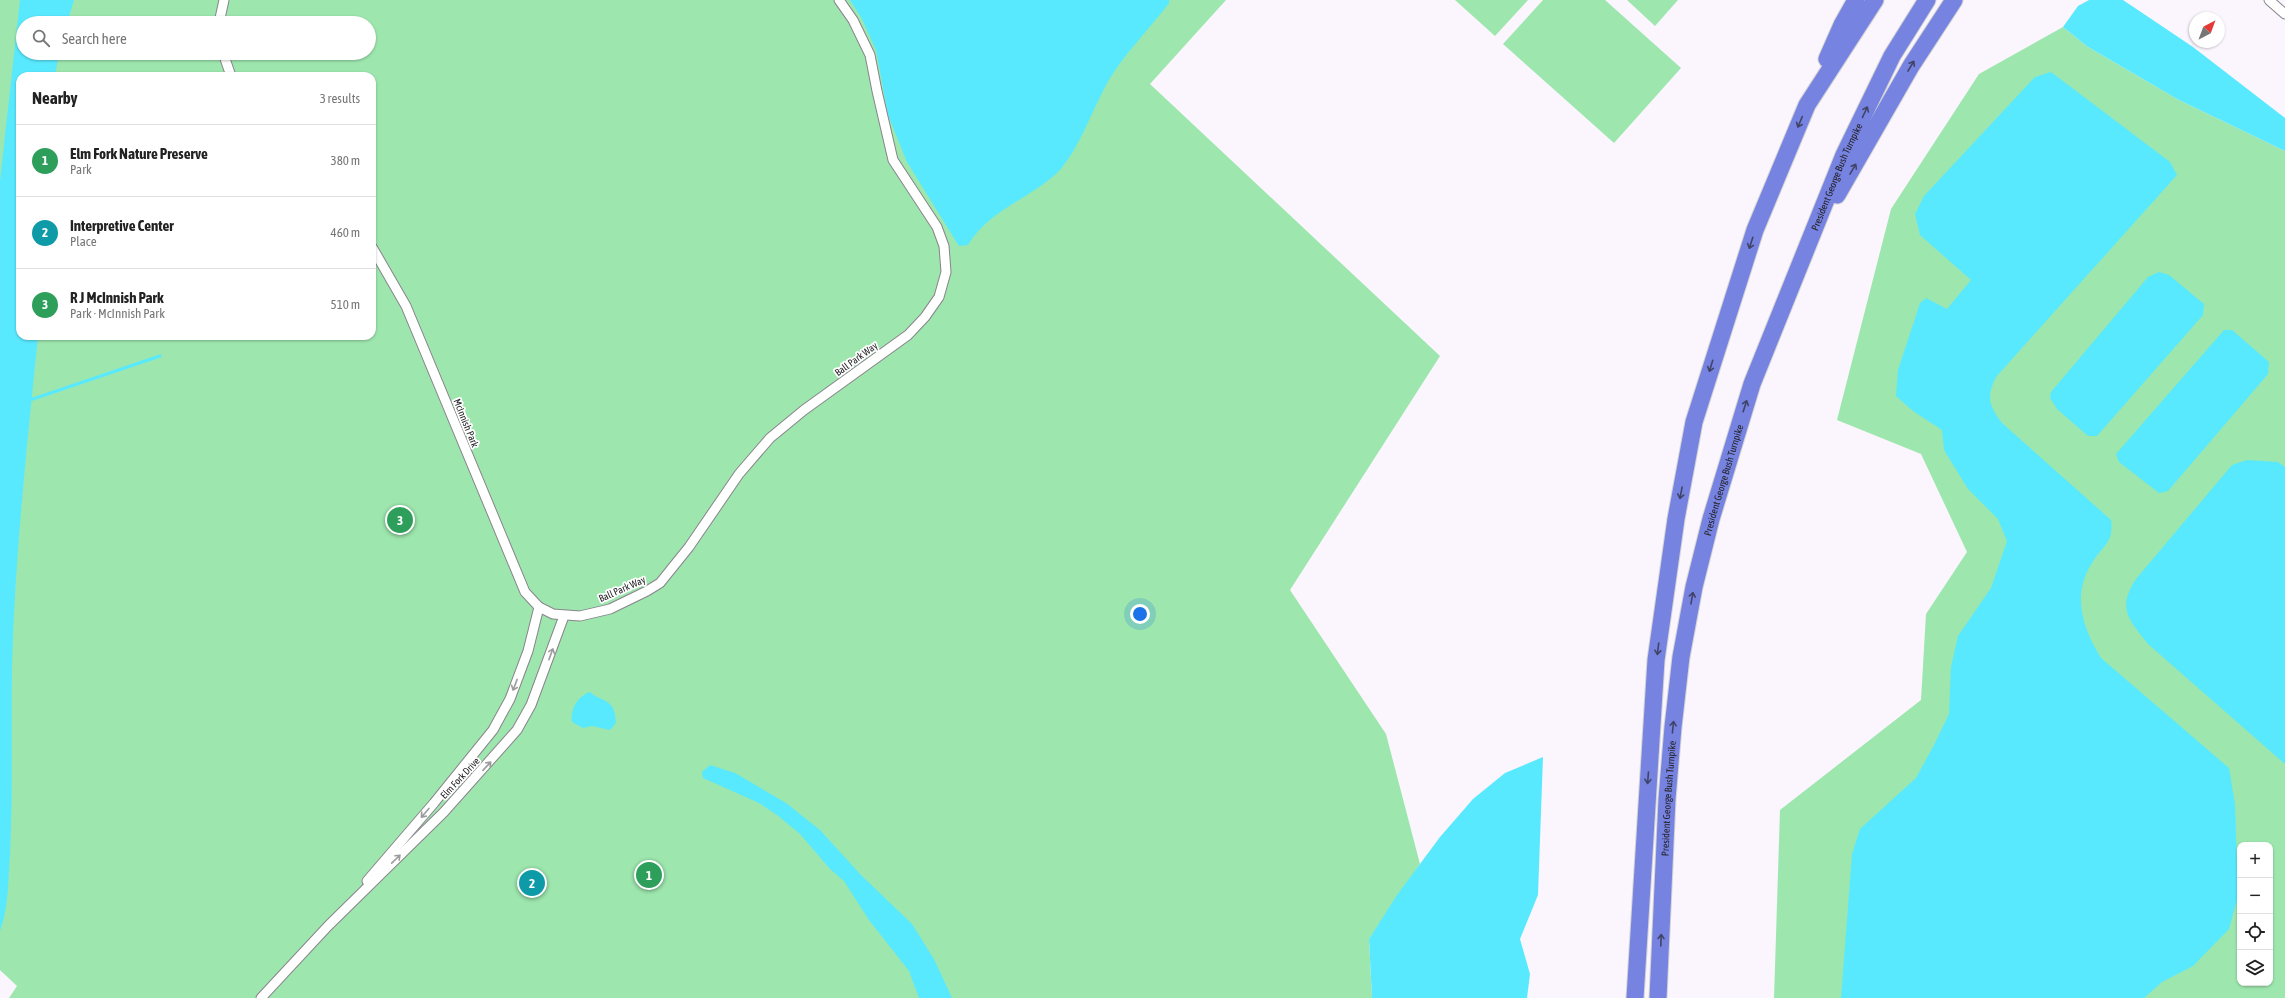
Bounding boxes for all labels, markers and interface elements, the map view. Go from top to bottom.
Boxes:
north arrow [2189,12,2225,48]
search box [16,16,376,60]
icon: search [30,27,52,49]
text: Search here [62,30,127,47]
one-way arrow [1908,60,1916,72]
text: Nearby [32,88,78,108]
text: 3 results [320,91,360,106]
one-way arrow [1862,106,1869,118]
one-way arrow [1796,116,1803,128]
street label: President George Bush Turnpike [1809,121,1864,232]
text: Elm Fork Nature Preserve [70,145,208,162]
text: 1 [42,153,48,168]
text: 380 m [331,153,360,168]
text: Park [70,162,92,177]
one-way arrow [1849,163,1857,175]
text: Interpretive Center [70,217,174,234]
text: 2 [42,225,48,240]
text: 460 m [331,225,360,240]
text: Place [70,234,97,249]
one-way arrow [1747,236,1754,249]
text: R J McInnish Park [70,289,164,306]
text: 3 [42,297,48,312]
text: 510 m [331,297,360,312]
text: Park · McInnish Park [70,306,165,321]
street label: Ball Park Way [833,340,879,378]
one-way arrow [1707,360,1714,373]
street label: McInnish Park [451,397,481,449]
one-way arrow [1742,399,1749,412]
street label: President George Bush Turnpike [1702,423,1745,537]
one-way arrow [1676,486,1684,499]
pin: 3 [387,505,413,535]
street label: Ball Park Way [597,574,647,604]
one-way arrow [1688,592,1696,605]
your location [1130,604,1150,624]
one-way arrow [1654,642,1662,655]
one-way arrow [547,649,555,661]
one-way arrow [511,678,519,690]
one-way arrow [1669,721,1677,734]
street label: President George Bush Turnpike [1659,740,1677,856]
street label: Elm Fork Drive [438,755,482,801]
one-way arrow [482,761,491,771]
one-way arrow [1644,771,1651,784]
one-way arrow [420,808,430,818]
map controls [2237,842,2273,986]
button: + [2237,842,2273,878]
one-way arrow [391,854,401,864]
pin: 1 [636,860,662,890]
pin: 2 [519,868,545,898]
button: − [2237,878,2273,914]
button: locate [2237,914,2273,950]
one-way arrow [1657,934,1665,947]
button: layers [2237,950,2273,986]

